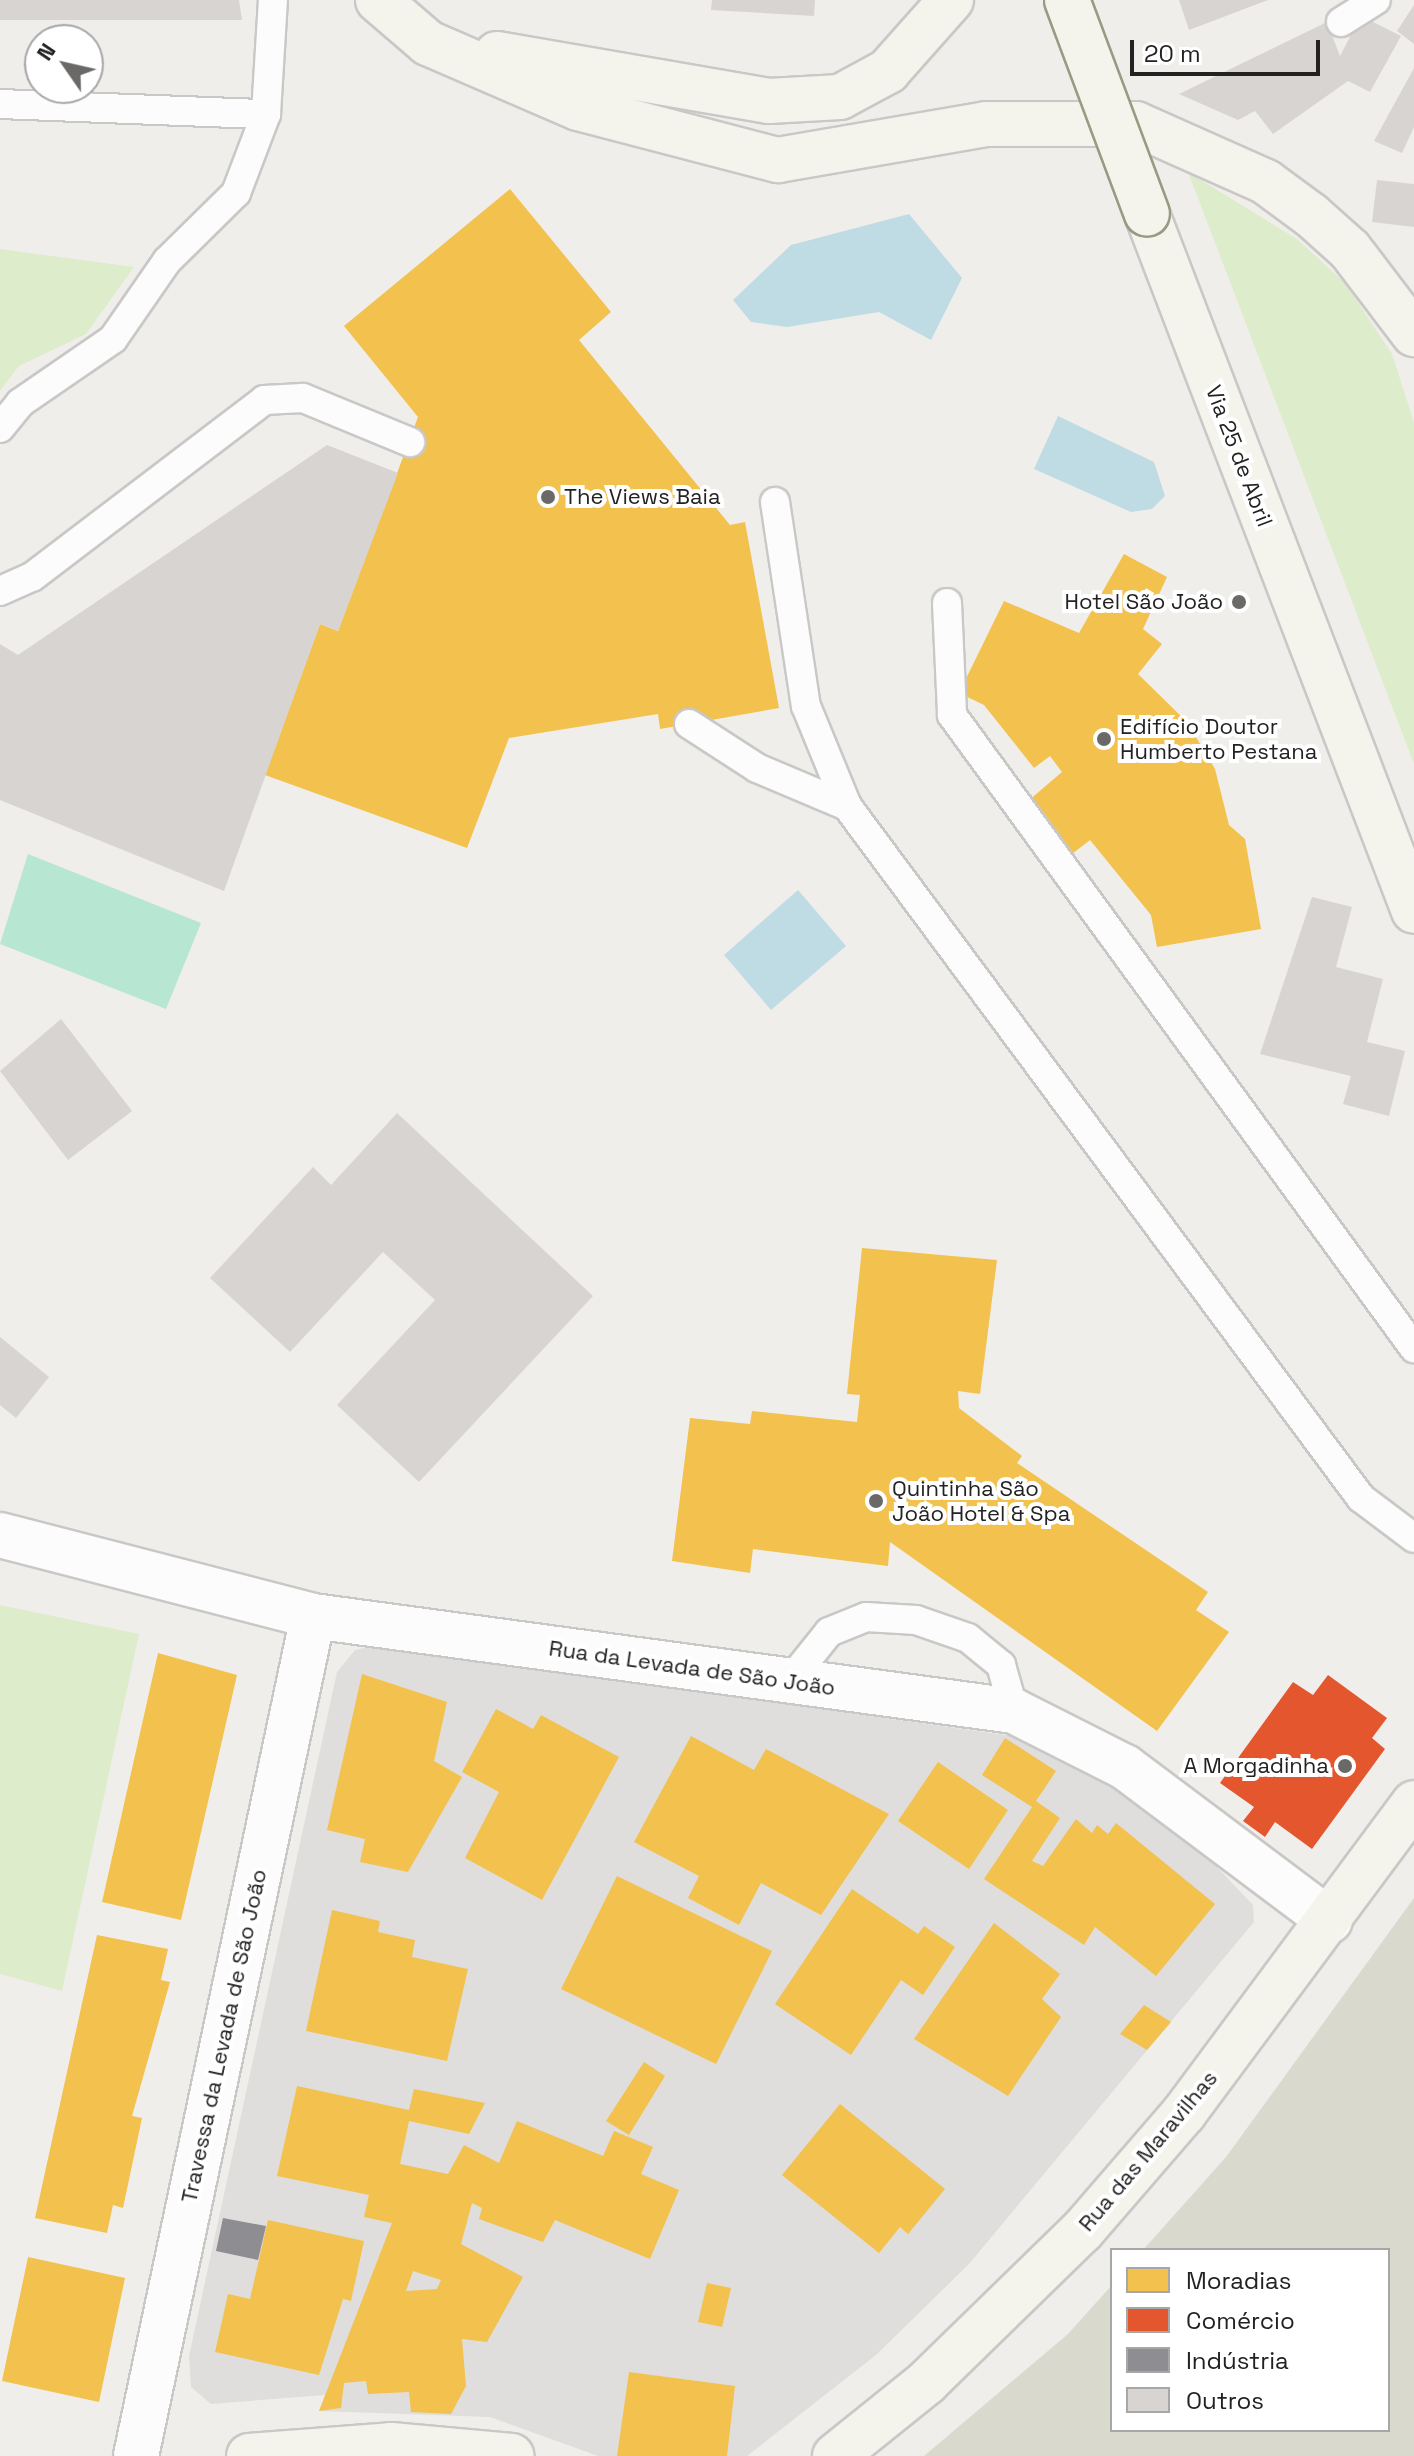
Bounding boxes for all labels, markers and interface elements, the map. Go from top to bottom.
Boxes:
north arrow [24,24,104,104]
scale bar [1134,24,1324,74]
text: N [30,38,61,66]
text: 20 m [1144,38,1201,69]
street label: Via 25 de Abril [1200,382,1278,530]
place label: The Views Baia [564,484,721,510]
marker: The Views Baia [539,488,557,506]
place label: Hotel São João [1064,589,1223,615]
marker: Hotel São João [1230,593,1248,611]
place label: Edifício Doutor Humberto Pestana [1120,713,1317,764]
marker: Edifício Doutor Humberto Pestana [1095,730,1113,748]
place label: Quintinha São João Hotel & Spa [892,1475,1070,1526]
marker: Quintinha São João Hotel & Spa [867,1492,885,1510]
street label: Rua da Levada de São João [547,1635,837,1701]
place label: A Morgadinha [1183,1753,1329,1779]
marker: A Morgadinha [1336,1757,1354,1775]
street label: Travessa da Levada de São João [176,1867,272,2205]
street label: Rua das Maravilhas [1073,2065,1223,2237]
legend [1110,2248,1390,2432]
text: Moradias [1186,2265,1291,2296]
text: Comércio [1186,2305,1295,2336]
text: Indústria [1186,2345,1289,2376]
text: Outros [1186,2385,1264,2416]

